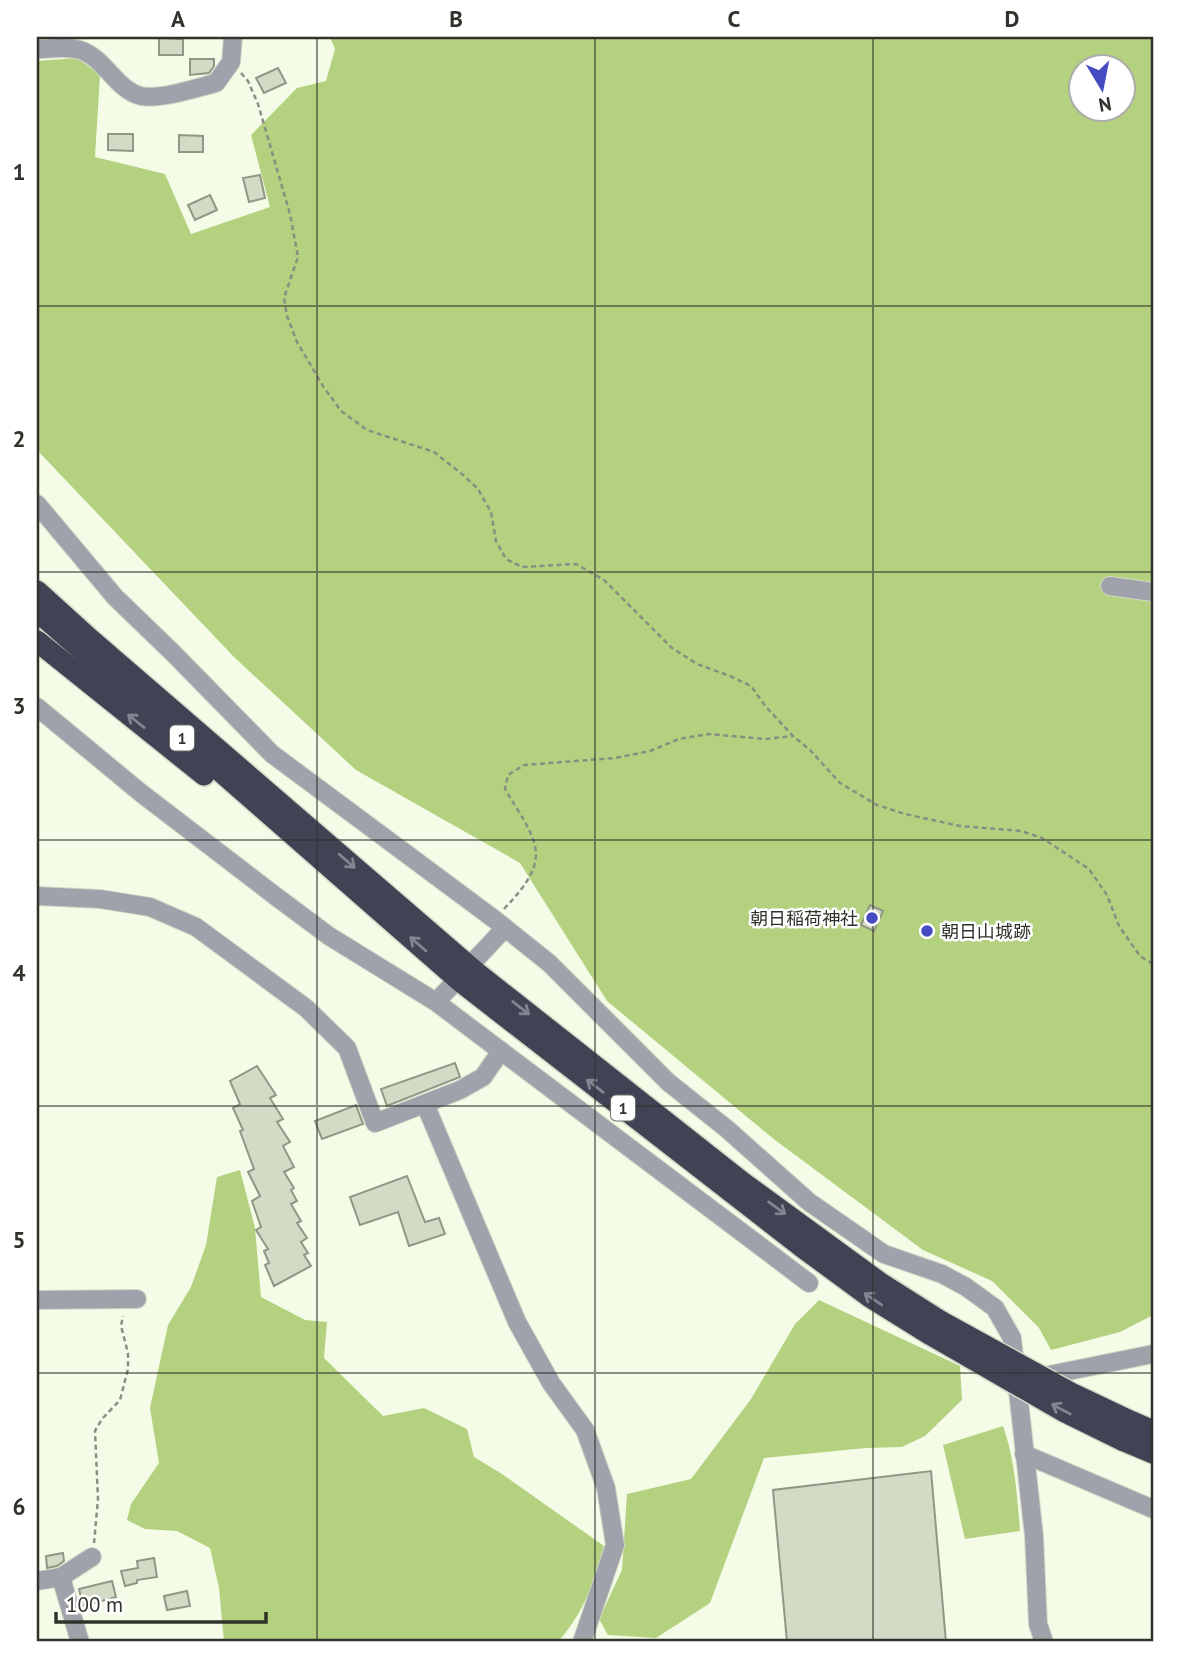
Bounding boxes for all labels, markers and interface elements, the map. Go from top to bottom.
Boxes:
text: A [171,4,185,33]
text: B [449,4,463,33]
text: C [728,4,741,33]
text: D [1005,4,1019,33]
north arrow [1068,52,1138,122]
text: N [1097,92,1113,118]
text: 1 [12,157,26,186]
text: 2 [12,424,26,453]
text: 3 [12,691,26,720]
one-way arrow [128,713,146,728]
road number: 1 [170,726,194,750]
one-way arrow [338,853,356,869]
place label: 朝日稲荷神社 [750,907,858,930]
marker: 朝日稲荷神社 [864,910,880,926]
place label: 朝日山城跡 [941,920,1031,943]
marker: 朝日山城跡 [919,923,935,939]
one-way arrow [409,936,427,952]
text: 4 [12,958,26,987]
one-way arrow [511,1000,529,1015]
one-way arrow [586,1079,605,1094]
road number: 1 [611,1096,635,1120]
one-way arrow [767,1201,786,1215]
text: 5 [12,1225,26,1254]
one-way arrow [864,1291,883,1306]
one-way arrow [1051,1402,1072,1416]
text: 6 [12,1492,26,1521]
scale bar [56,1581,266,1625]
text: 100 m [66,1591,123,1618]

